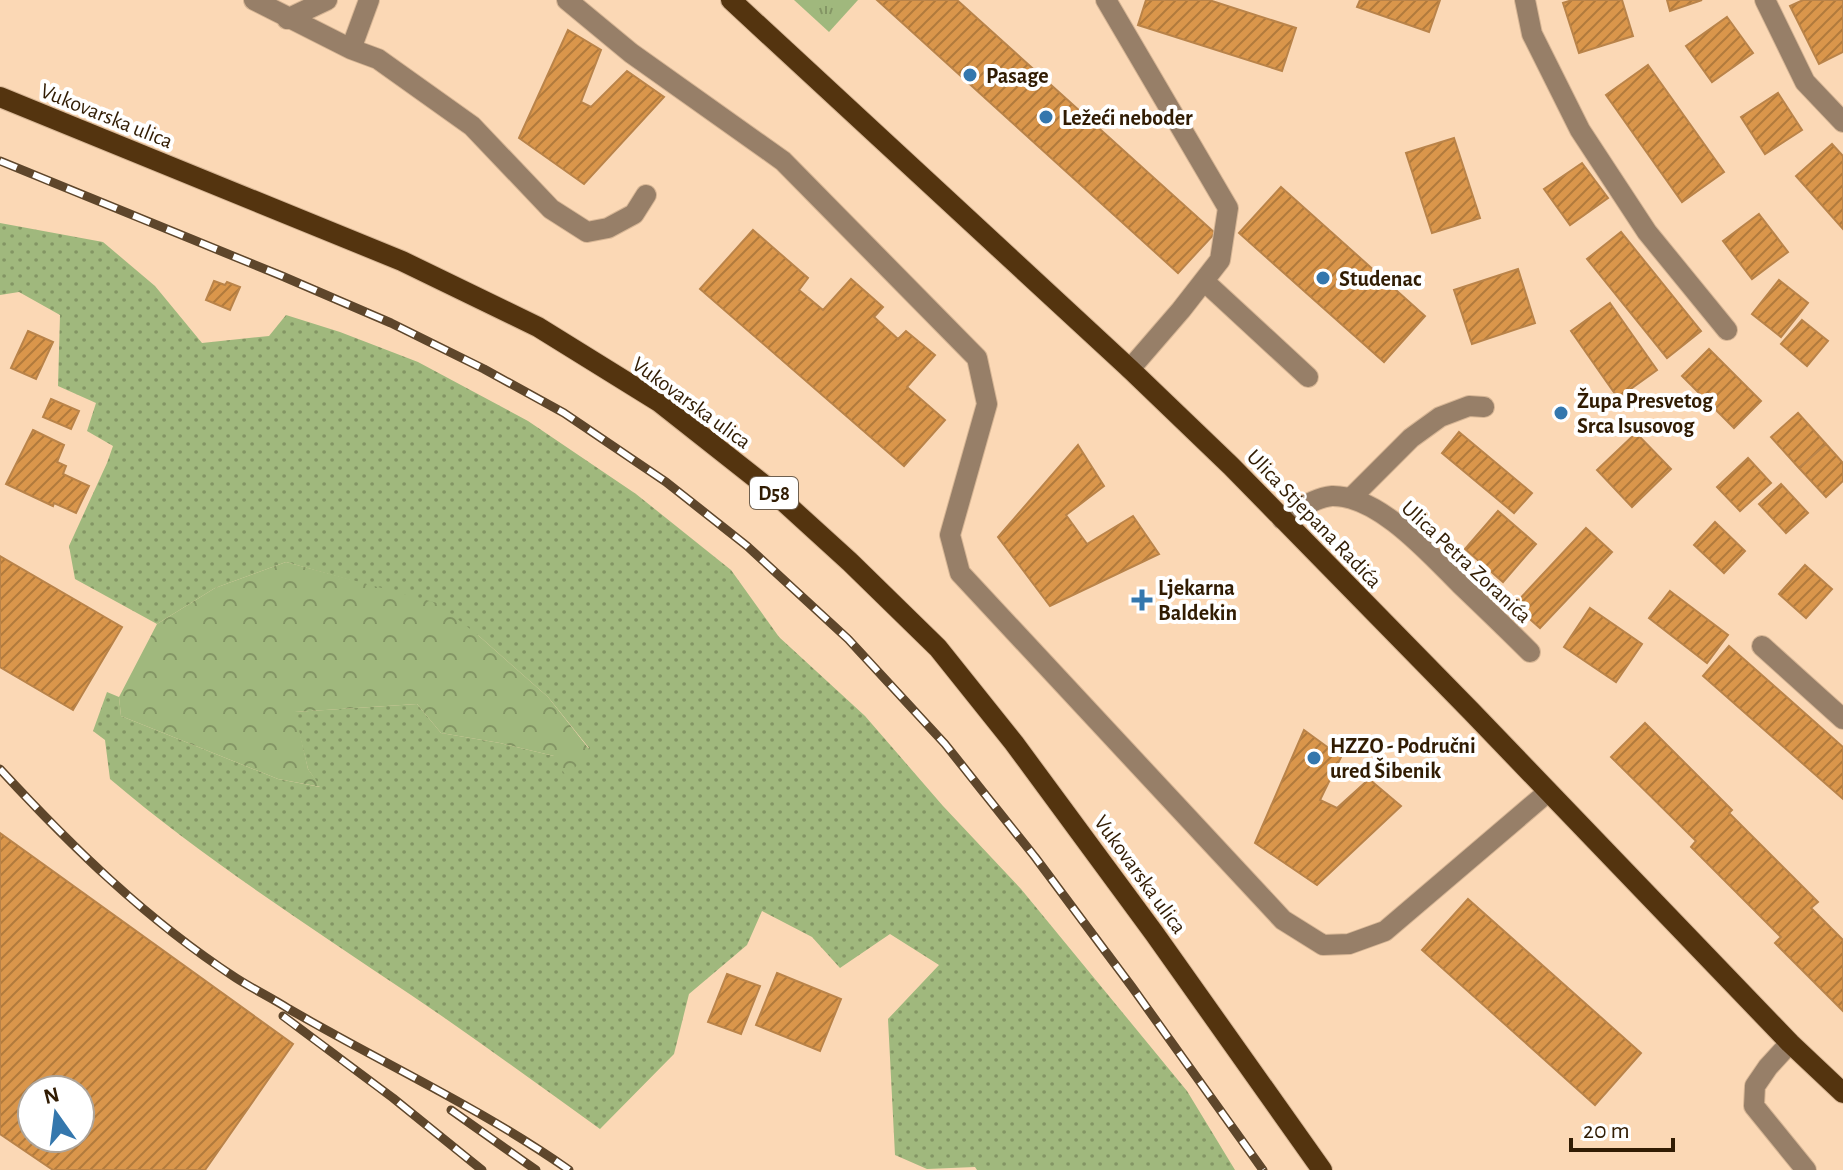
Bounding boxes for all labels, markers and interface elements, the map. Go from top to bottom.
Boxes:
place label: Pasage [986,65,1049,87]
marker: Pasage [961,66,979,84]
street label: Vukovarska ulica [37,79,176,152]
place label: Ležeći neboder [1062,107,1193,129]
marker: Ležeći neboder [1037,108,1055,126]
place label: Studenac [1339,268,1422,290]
marker: Studenac [1314,269,1332,287]
street label: Vukovarska ulica [628,353,755,453]
place label: Župa Presvetog Srca Isusovog [1577,387,1714,437]
marker: Župa Presvetog Srca Isusovog [1552,404,1570,422]
street label: Ulica Stjepana Radića [1243,445,1386,592]
road number: D58 [750,477,798,509]
street label: Ulica Petra Zoranića [1397,496,1535,627]
place label: Ljekarna Baldekin [1158,577,1237,624]
marker: Ljekarna Baldekin [1133,591,1151,609]
place label: HZZO - Područni ured Šibenik [1330,735,1476,782]
marker: HZZO - Područni ured Šibenik [1305,749,1323,767]
street label: Vukovarska ulica [1090,811,1190,938]
north arrow [16,1074,96,1154]
text: N [41,1083,61,1108]
scale bar [1571,1102,1673,1152]
text: 20 m [1583,1119,1630,1143]

